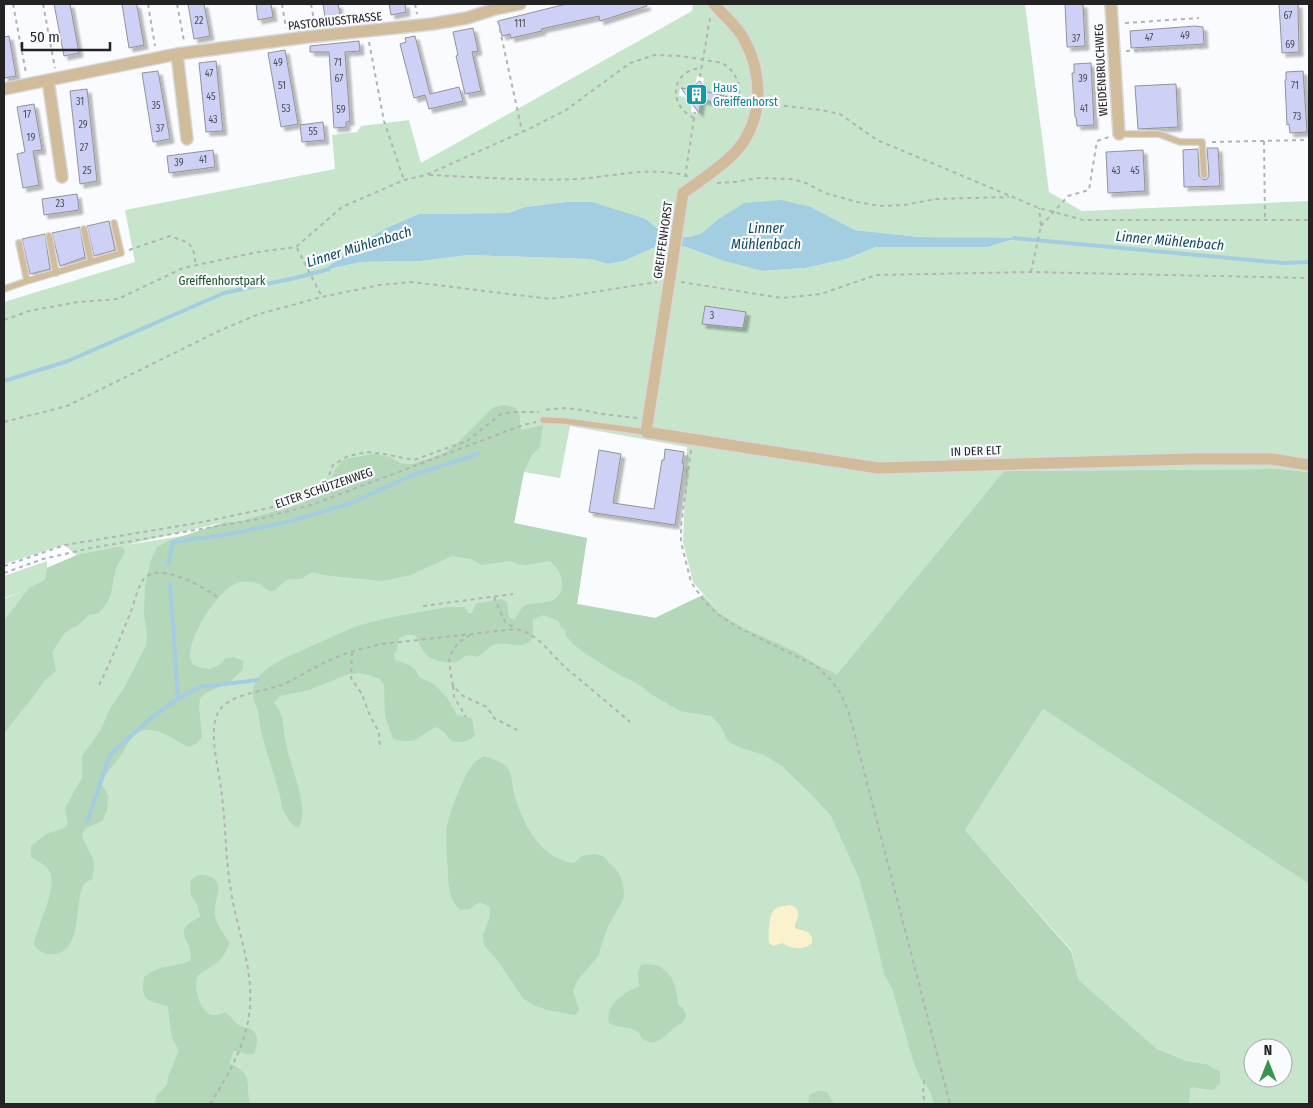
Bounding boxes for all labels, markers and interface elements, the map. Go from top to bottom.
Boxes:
street label: PASTORIUSSTRASSE [287,9,383,33]
house number: 67 [1284,10,1292,22]
house number: 22 [195,15,204,27]
house number: 111 [514,18,526,30]
scale bar [22,20,110,52]
street label: WEIDENBRUCHWEG [1092,23,1110,117]
text: 50 m [30,28,60,46]
house number: 49 [1180,30,1190,42]
house number: 47 [1145,32,1153,44]
house number: 37 [1072,33,1080,45]
house number: 69 [1285,39,1295,51]
house number: 49 [273,57,283,69]
house number: 71 [334,57,342,69]
house number: 47 [205,68,213,80]
house number: 67 [335,73,343,85]
house number: 39 [1078,73,1088,85]
house number: 51 [278,80,286,92]
house number: 71 [1291,80,1299,92]
place label: Haus Greiffenhorst [713,81,778,109]
building icon: Haus Greiffenhorst [685,83,709,107]
house number: 45 [206,91,216,103]
house number: 31 [76,96,84,108]
house number: 35 [151,100,161,112]
house number: 53 [281,103,291,115]
house number: 41 [1080,103,1088,115]
house number: 59 [336,104,346,116]
house number: 17 [23,109,31,121]
house number: 73 [1293,111,1302,123]
house number: 43 [208,114,218,126]
house number: 29 [78,119,88,131]
house number: 37 [156,123,164,135]
house number: 55 [308,126,318,138]
house number: 19 [27,132,36,144]
house number: 27 [80,142,88,154]
house number: 41 [199,154,207,166]
house number: 39 [174,157,184,169]
house number: 25 [83,165,92,177]
house number: 43 [1111,165,1121,177]
house number: 45 [1130,165,1140,177]
house number: 23 [56,198,65,210]
street label: GREIFFENHORST [651,200,675,280]
water label: Linner Mühlenbach [731,220,801,253]
water label: Linner Mühlenbach [304,223,414,271]
water label: Linner Mühlenbach [1115,228,1225,254]
park label: Greiffenhorstpark [179,274,266,288]
house number: 3 [710,310,715,322]
street label: IN DER ELT [950,443,1002,459]
street label: ELTER SCHÜTZENWEG [273,463,375,511]
north arrow [1243,1038,1293,1088]
text: N [1264,1042,1272,1059]

